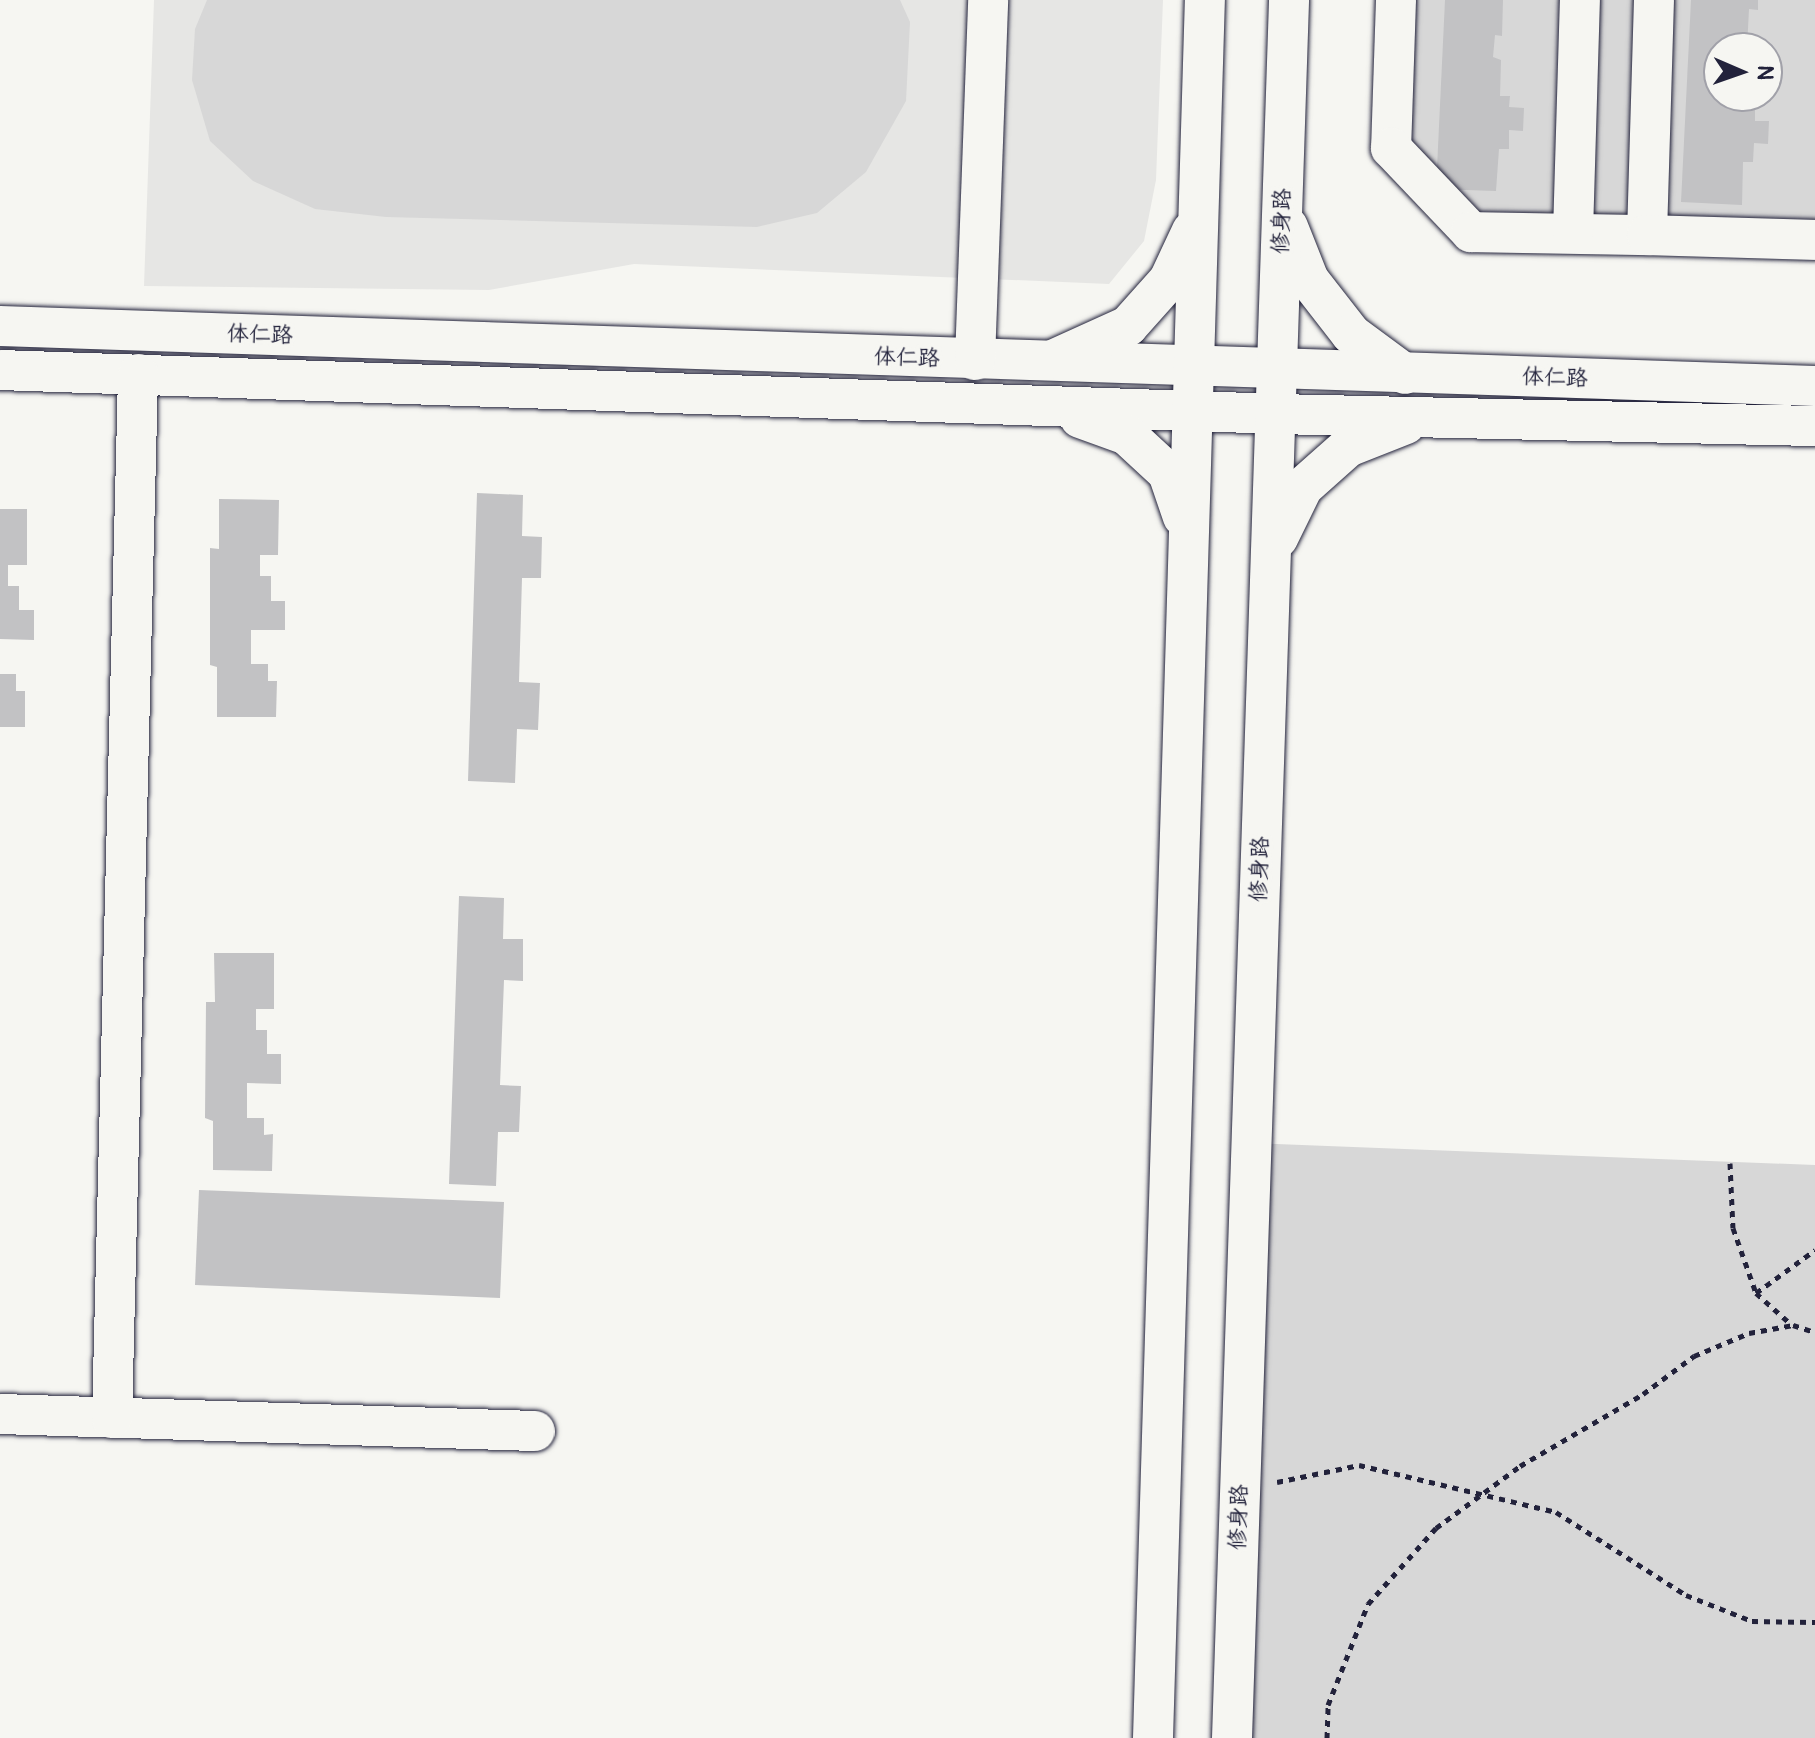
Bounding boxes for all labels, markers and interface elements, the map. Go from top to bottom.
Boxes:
north arrow [1703,32,1783,112]
text: N [1751,65,1779,81]
street label: 修身路 [1268,188,1296,254]
street label: 体仁路 [227,321,293,349]
street label: 体仁路 [874,344,940,372]
street label: 体仁路 [1522,364,1588,392]
street label: 修身路 [1246,836,1274,902]
street label: 修身路 [1225,1484,1253,1550]

